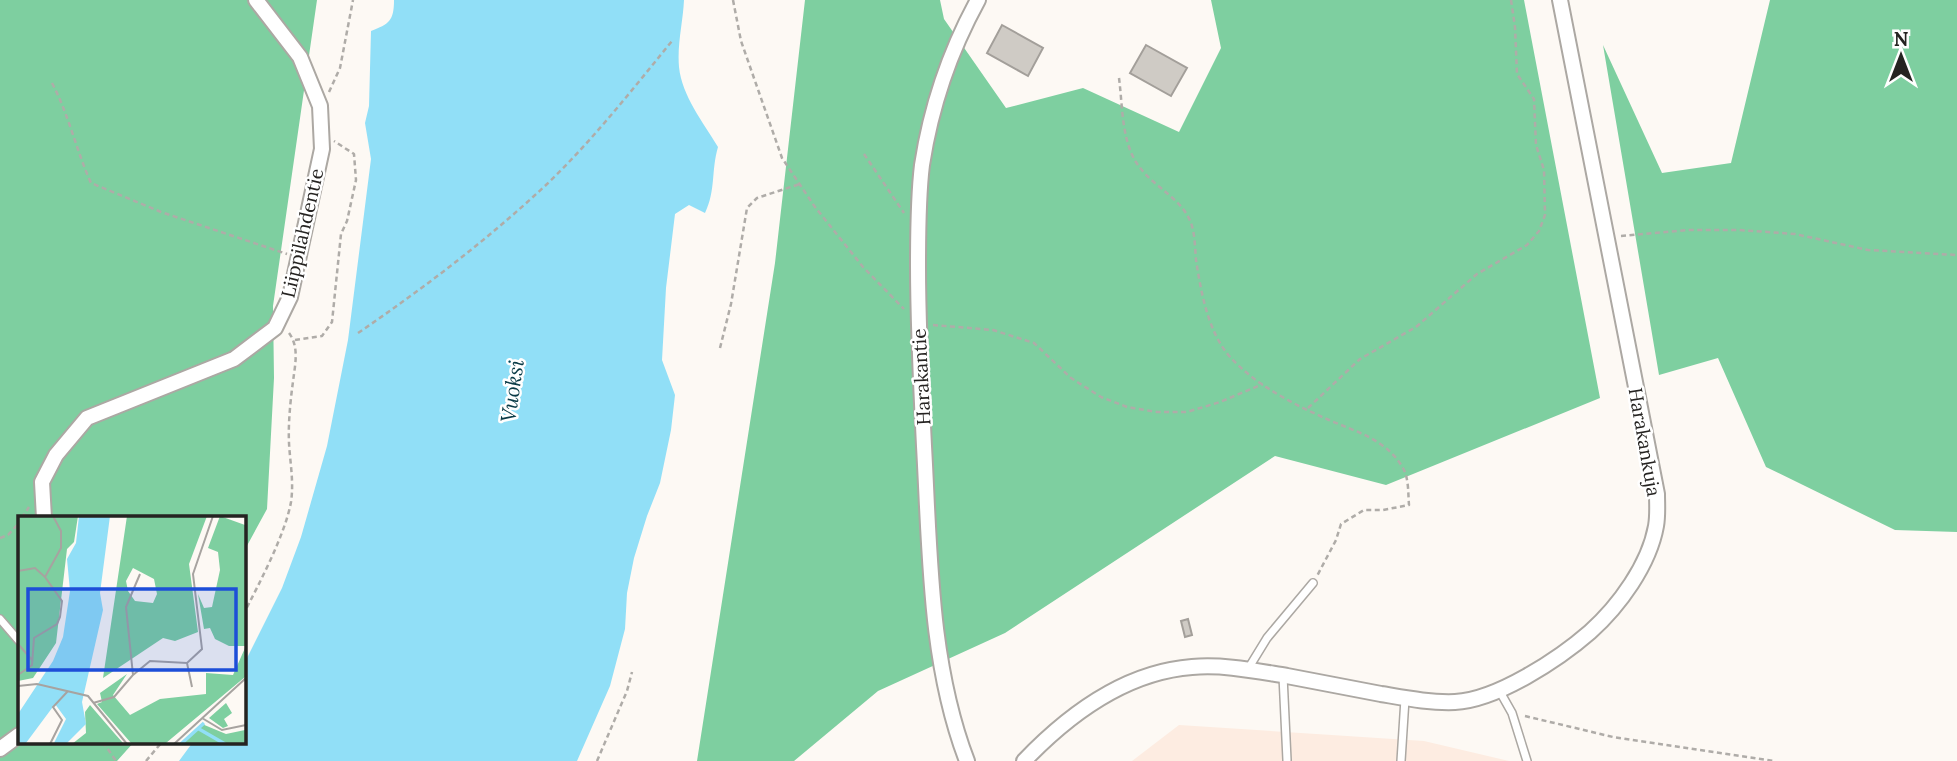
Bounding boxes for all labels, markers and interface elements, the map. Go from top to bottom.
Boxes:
north arrow [1866,21,1936,91]
text: N [1894,27,1909,51]
street label: Liippilahdentie [275,166,329,300]
street label: Harakantie [906,328,936,426]
water label: Vuoksi [494,358,530,424]
street label: Harakankuja [1624,386,1666,499]
inset map [18,516,245,744]

